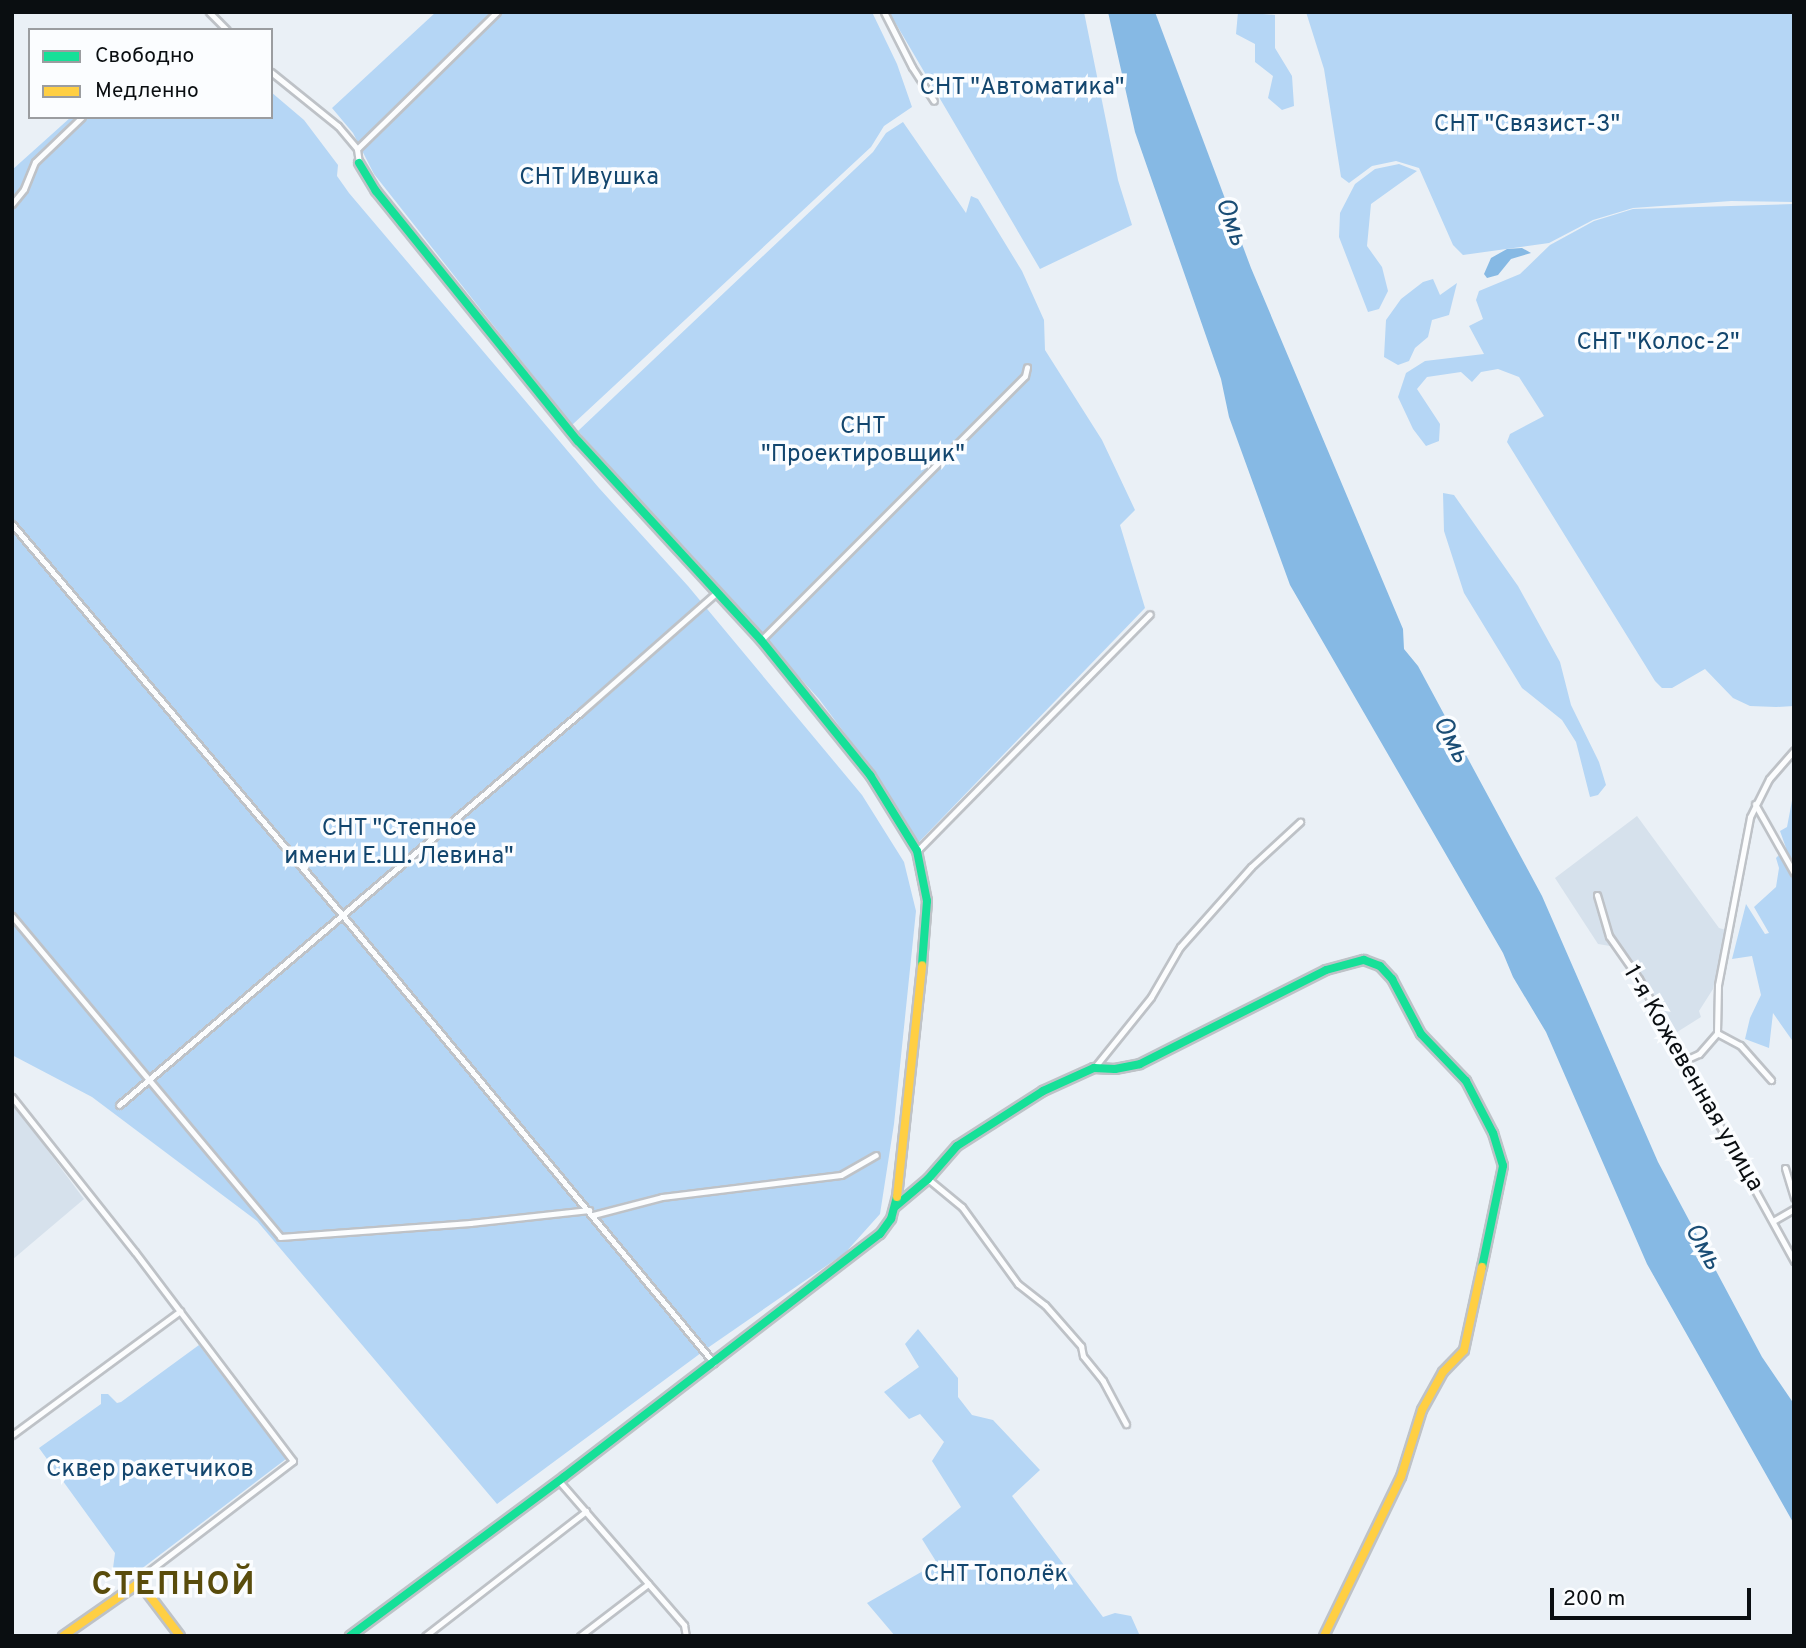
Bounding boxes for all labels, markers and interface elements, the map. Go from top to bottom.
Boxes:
legend [28,28,273,119]
text: Свободно [95,43,194,70]
park label: СНТ "Автоматика" [919,75,1125,103]
text: Медленно [95,78,199,105]
park label: СНТ "Связист-3" [1433,112,1621,140]
park label: СНТ Ивушка [519,165,659,193]
water label: Омь [1207,194,1253,250]
park label: СНТ "Колос-2" [1576,330,1740,358]
park label: СНТ "Проектировщик" [761,414,965,470]
water label: Омь [1425,711,1475,769]
park label: СНТ "Степное имени Е.Ш. Левина" [284,816,514,872]
street label: 1-я Кожевенная улица [1616,961,1768,1197]
water label: Омь [1676,1218,1728,1276]
park label: Сквер ракетчиков [46,1457,254,1485]
park label: СНТ Тополёк [923,1562,1069,1590]
district label: СТЕПНОЙ [92,1567,256,1605]
scale bar [1554,1574,1755,1618]
text: 200 m [1563,1586,1625,1613]

